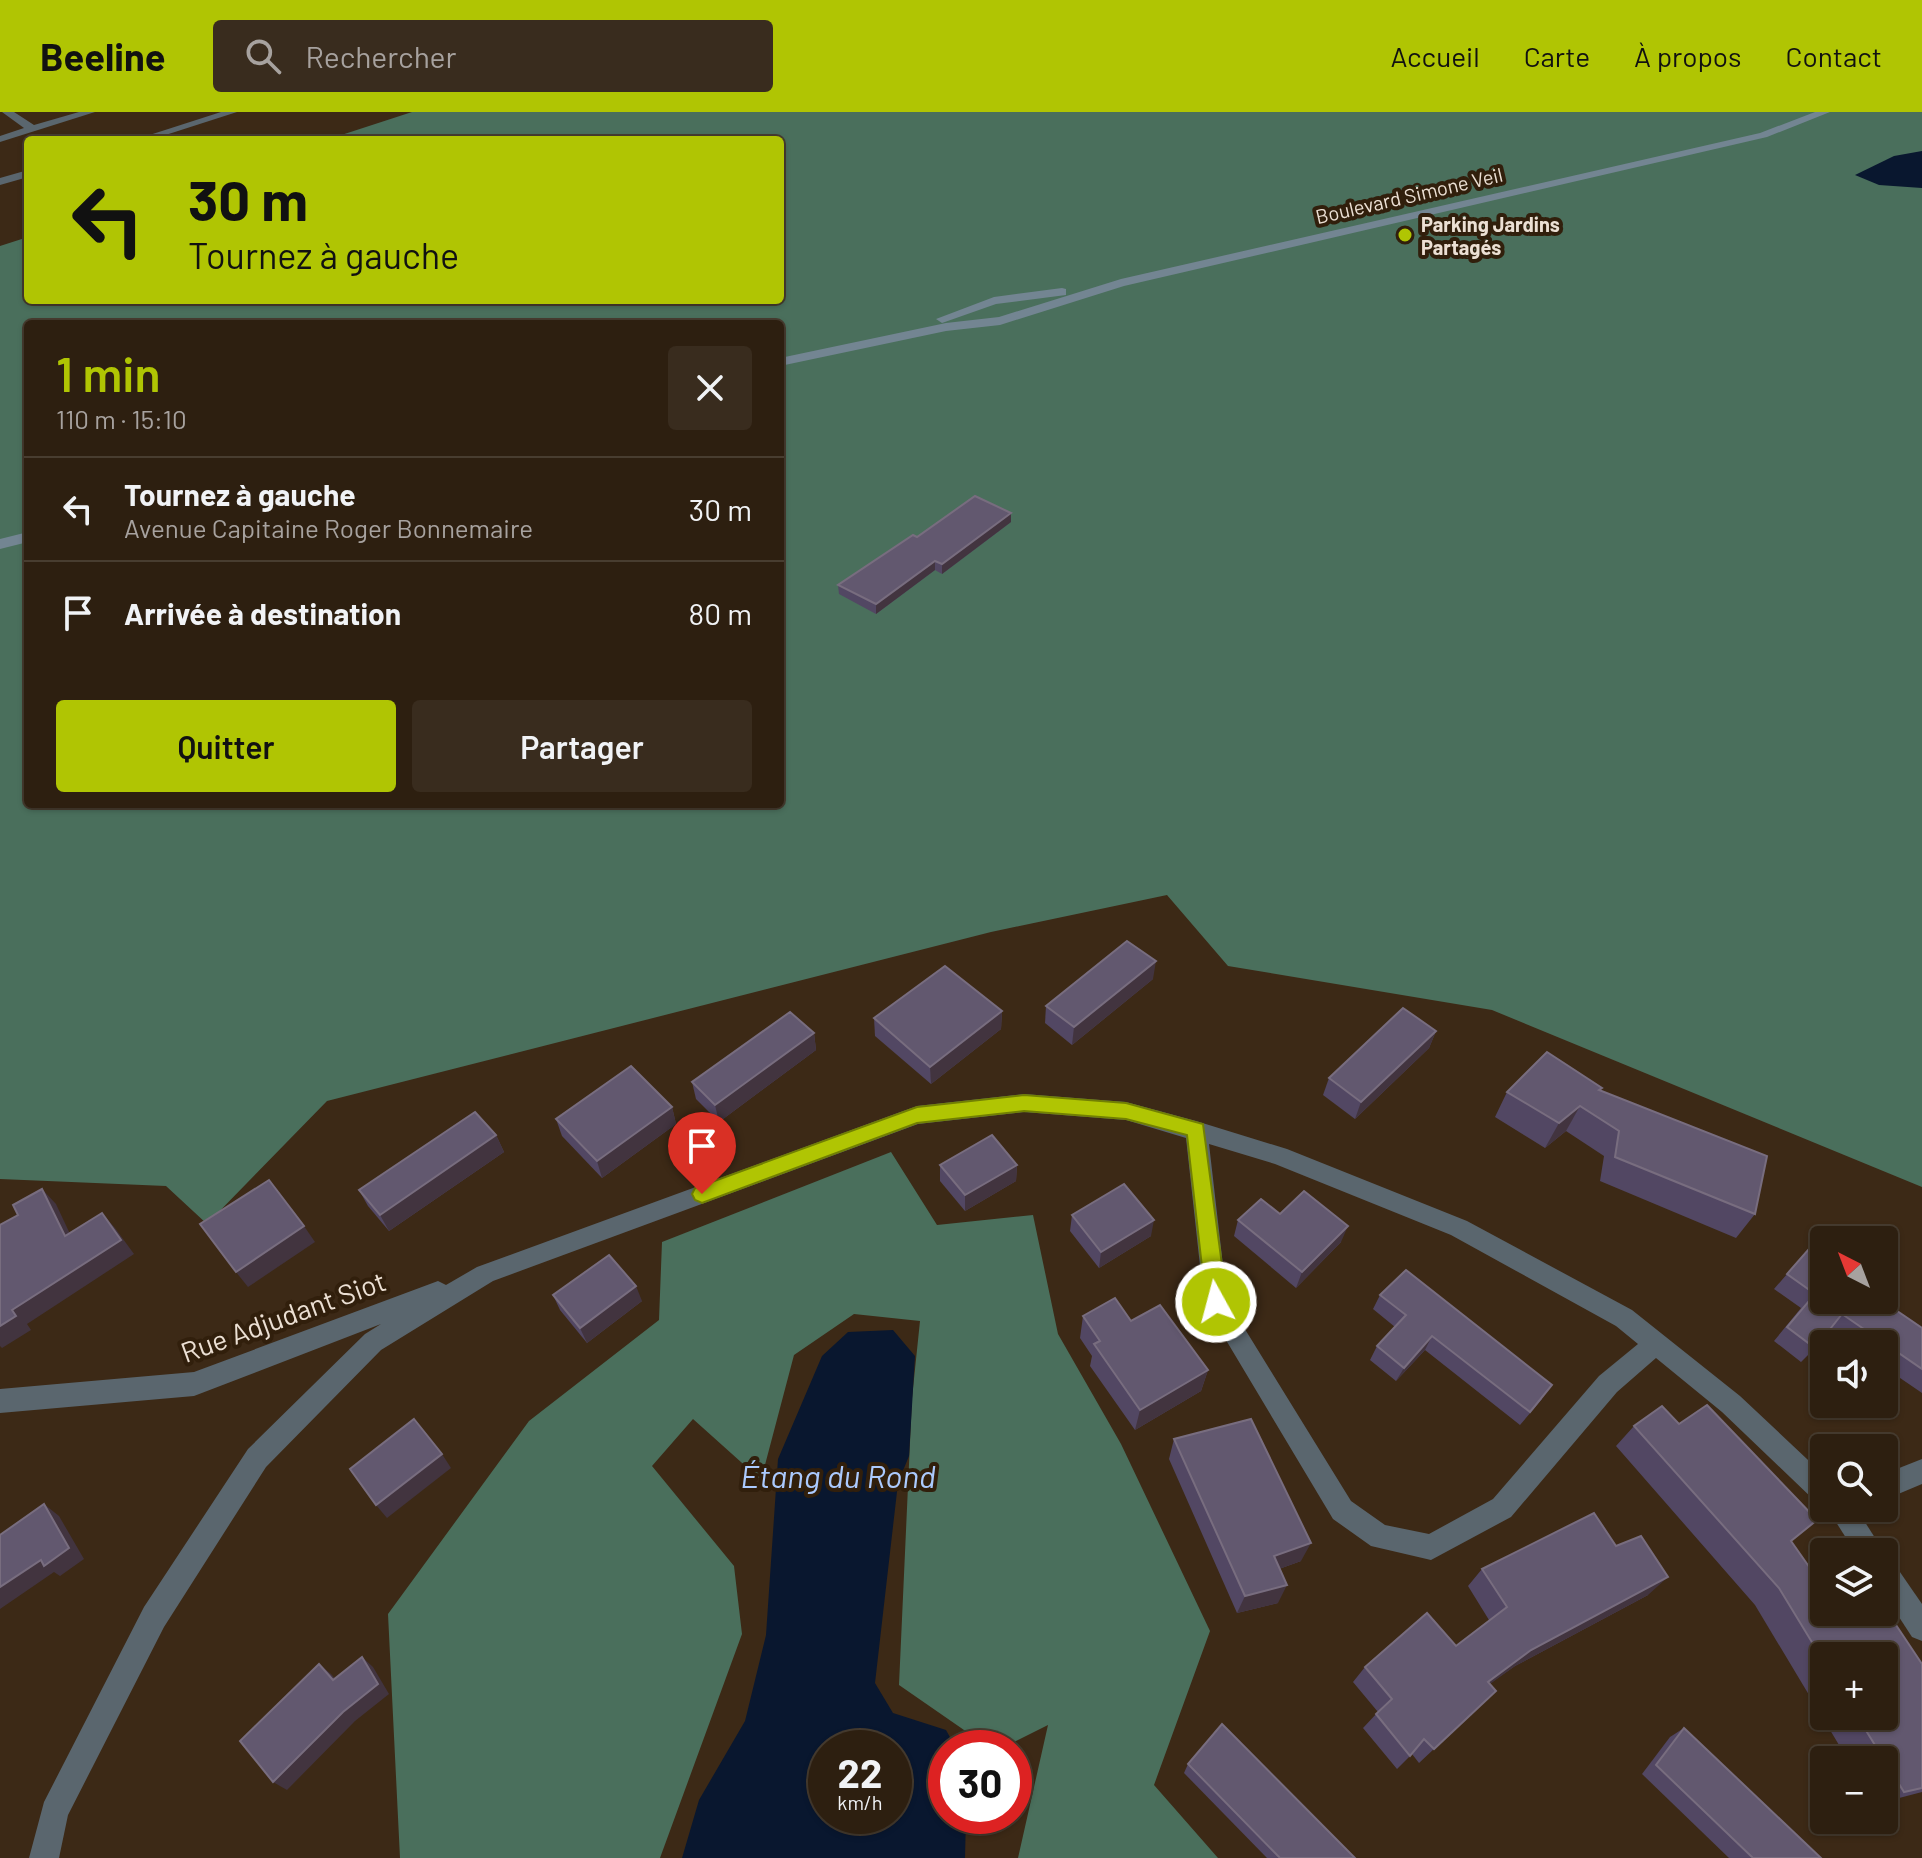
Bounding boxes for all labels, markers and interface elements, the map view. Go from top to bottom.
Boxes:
search box [213,20,773,92]
text: Beeline [40,33,165,79]
icon: search [241,34,285,78]
text: Rechercher [305,38,457,74]
text: Accueil [1390,39,1480,73]
text: Carte [1524,39,1590,73]
text: À propos [1634,39,1741,73]
text: Contact [1785,39,1882,73]
street label: Boulevard Simone Veil [1313,162,1505,228]
text: 30 m [188,165,308,232]
icon: left [56,168,160,272]
place label: Parking Jardins Partagés [1421,212,1560,259]
marker: Parking Jardins Partagés [1396,226,1414,244]
text: Tournez à gauche [188,233,459,276]
text: 1 min [56,344,161,402]
button: close [668,346,752,430]
text: 110 m · 15:10 [56,403,187,434]
text: Tournez à gauche [124,476,356,512]
icon: left [56,487,100,531]
text: 30 m [689,491,752,527]
text: Avenue Capitaine Roger Bonnemaire [124,512,533,543]
icon: arrive [56,591,100,635]
text: Arrivée à destination [124,595,401,631]
text: 80 m [689,595,752,631]
button: Quitter [56,700,396,792]
button: Partager [412,700,752,792]
pin [668,1112,736,1194]
icon: arrive [680,1124,724,1168]
north arrow [1810,1226,1898,1314]
map controls [1810,1226,1898,1834]
position arrow [1174,1260,1258,1344]
street label: Rue Adjudant Siot [176,1263,390,1369]
button: sound [1810,1330,1898,1418]
button: search [1810,1434,1898,1522]
water label: Étang du Rond [740,1456,936,1494]
button: layers [1810,1538,1898,1626]
button: + [1810,1642,1898,1730]
speed limit sign: 30 [928,1730,1032,1834]
button: − [1810,1746,1898,1834]
text: 22 [838,1748,882,1796]
text: km/h [837,1790,883,1814]

